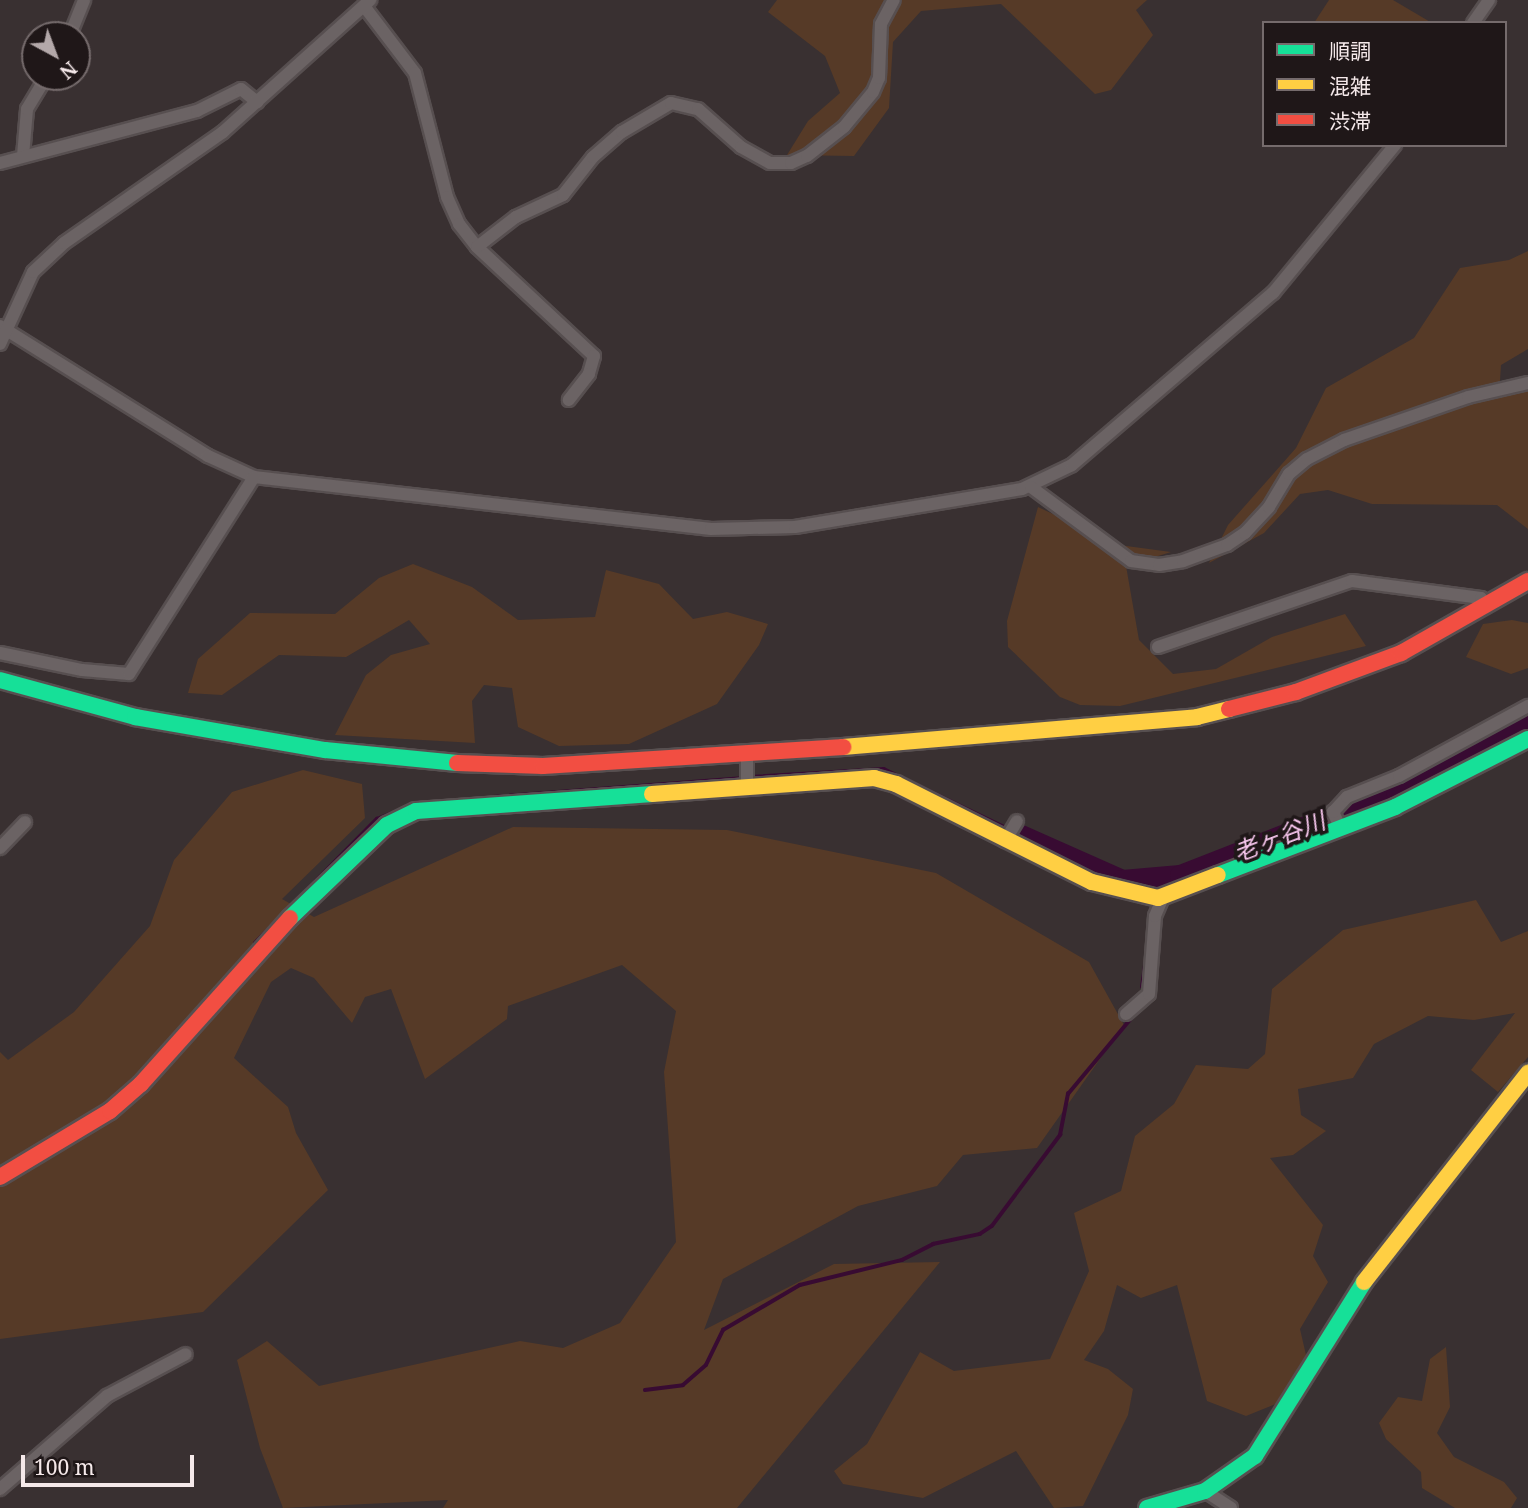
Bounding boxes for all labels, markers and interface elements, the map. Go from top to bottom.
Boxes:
north arrow [21,21,91,91]
legend [1262,21,1507,147]
text: 順調 [1329,37,1371,65]
text: N [54,56,83,85]
text: 混雑 [1329,72,1371,100]
text: 渋滞 [1329,107,1371,135]
water label: 老ヶ谷川 [1229,805,1329,867]
scale bar [24,1442,198,1486]
text: 100 m [34,1453,95,1481]

